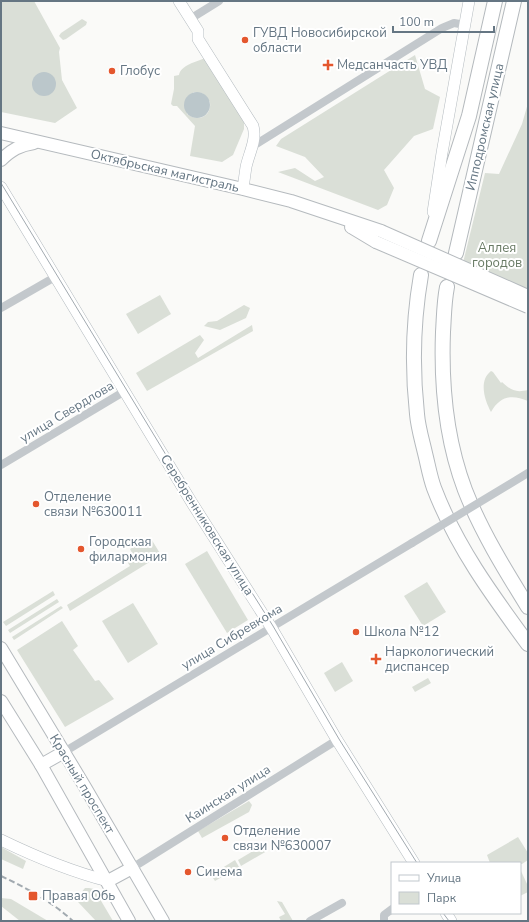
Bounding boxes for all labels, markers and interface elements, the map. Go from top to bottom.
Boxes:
scale bar [393,8,494,34]
text: 100 m [399,14,434,30]
place label: ГУВД Новосибирской области [253,24,387,57]
marker: ГУВД Новосибирской области [240,35,250,45]
place label: Медсанчасть УВД [337,56,447,74]
marker: Медсанчасть УВД [322,59,334,71]
place label: Глобус [120,62,160,80]
street label: Ипподромская улица [462,62,508,192]
marker: Глобус [107,66,117,76]
street label: Октябрьская магистраль [89,145,241,197]
park label: Аллея городов [472,239,522,272]
street label: улица Свердлова [17,377,117,447]
street label: Серебренниковская улица [156,451,258,599]
place label: Отделение связи №630011 [44,488,143,521]
marker: Отделение связи №630011 [31,499,41,509]
place label: Городская филармония [89,533,167,566]
marker: Городская филармония [76,544,86,554]
street label: улица Сибревкома [178,600,286,674]
place label: Школа №12 [364,623,439,641]
marker: Школа №12 [351,627,361,637]
place label: Наркологический диспансер [385,643,494,676]
marker: Наркологический диспансер [370,653,382,665]
street label: Красный проспект [45,731,119,837]
street label: Каинская улица [182,761,274,827]
place label: Отделение связи №630007 [233,822,332,855]
marker: Отделение связи №630007 [220,833,230,843]
legend [391,862,521,914]
place label: Синема [196,863,243,881]
marker: Синема [183,867,193,877]
text: Улица [426,870,461,886]
place label: Правая Обь [42,887,115,905]
marker: Правая Обь [27,890,39,902]
text: Парк [427,890,457,906]

